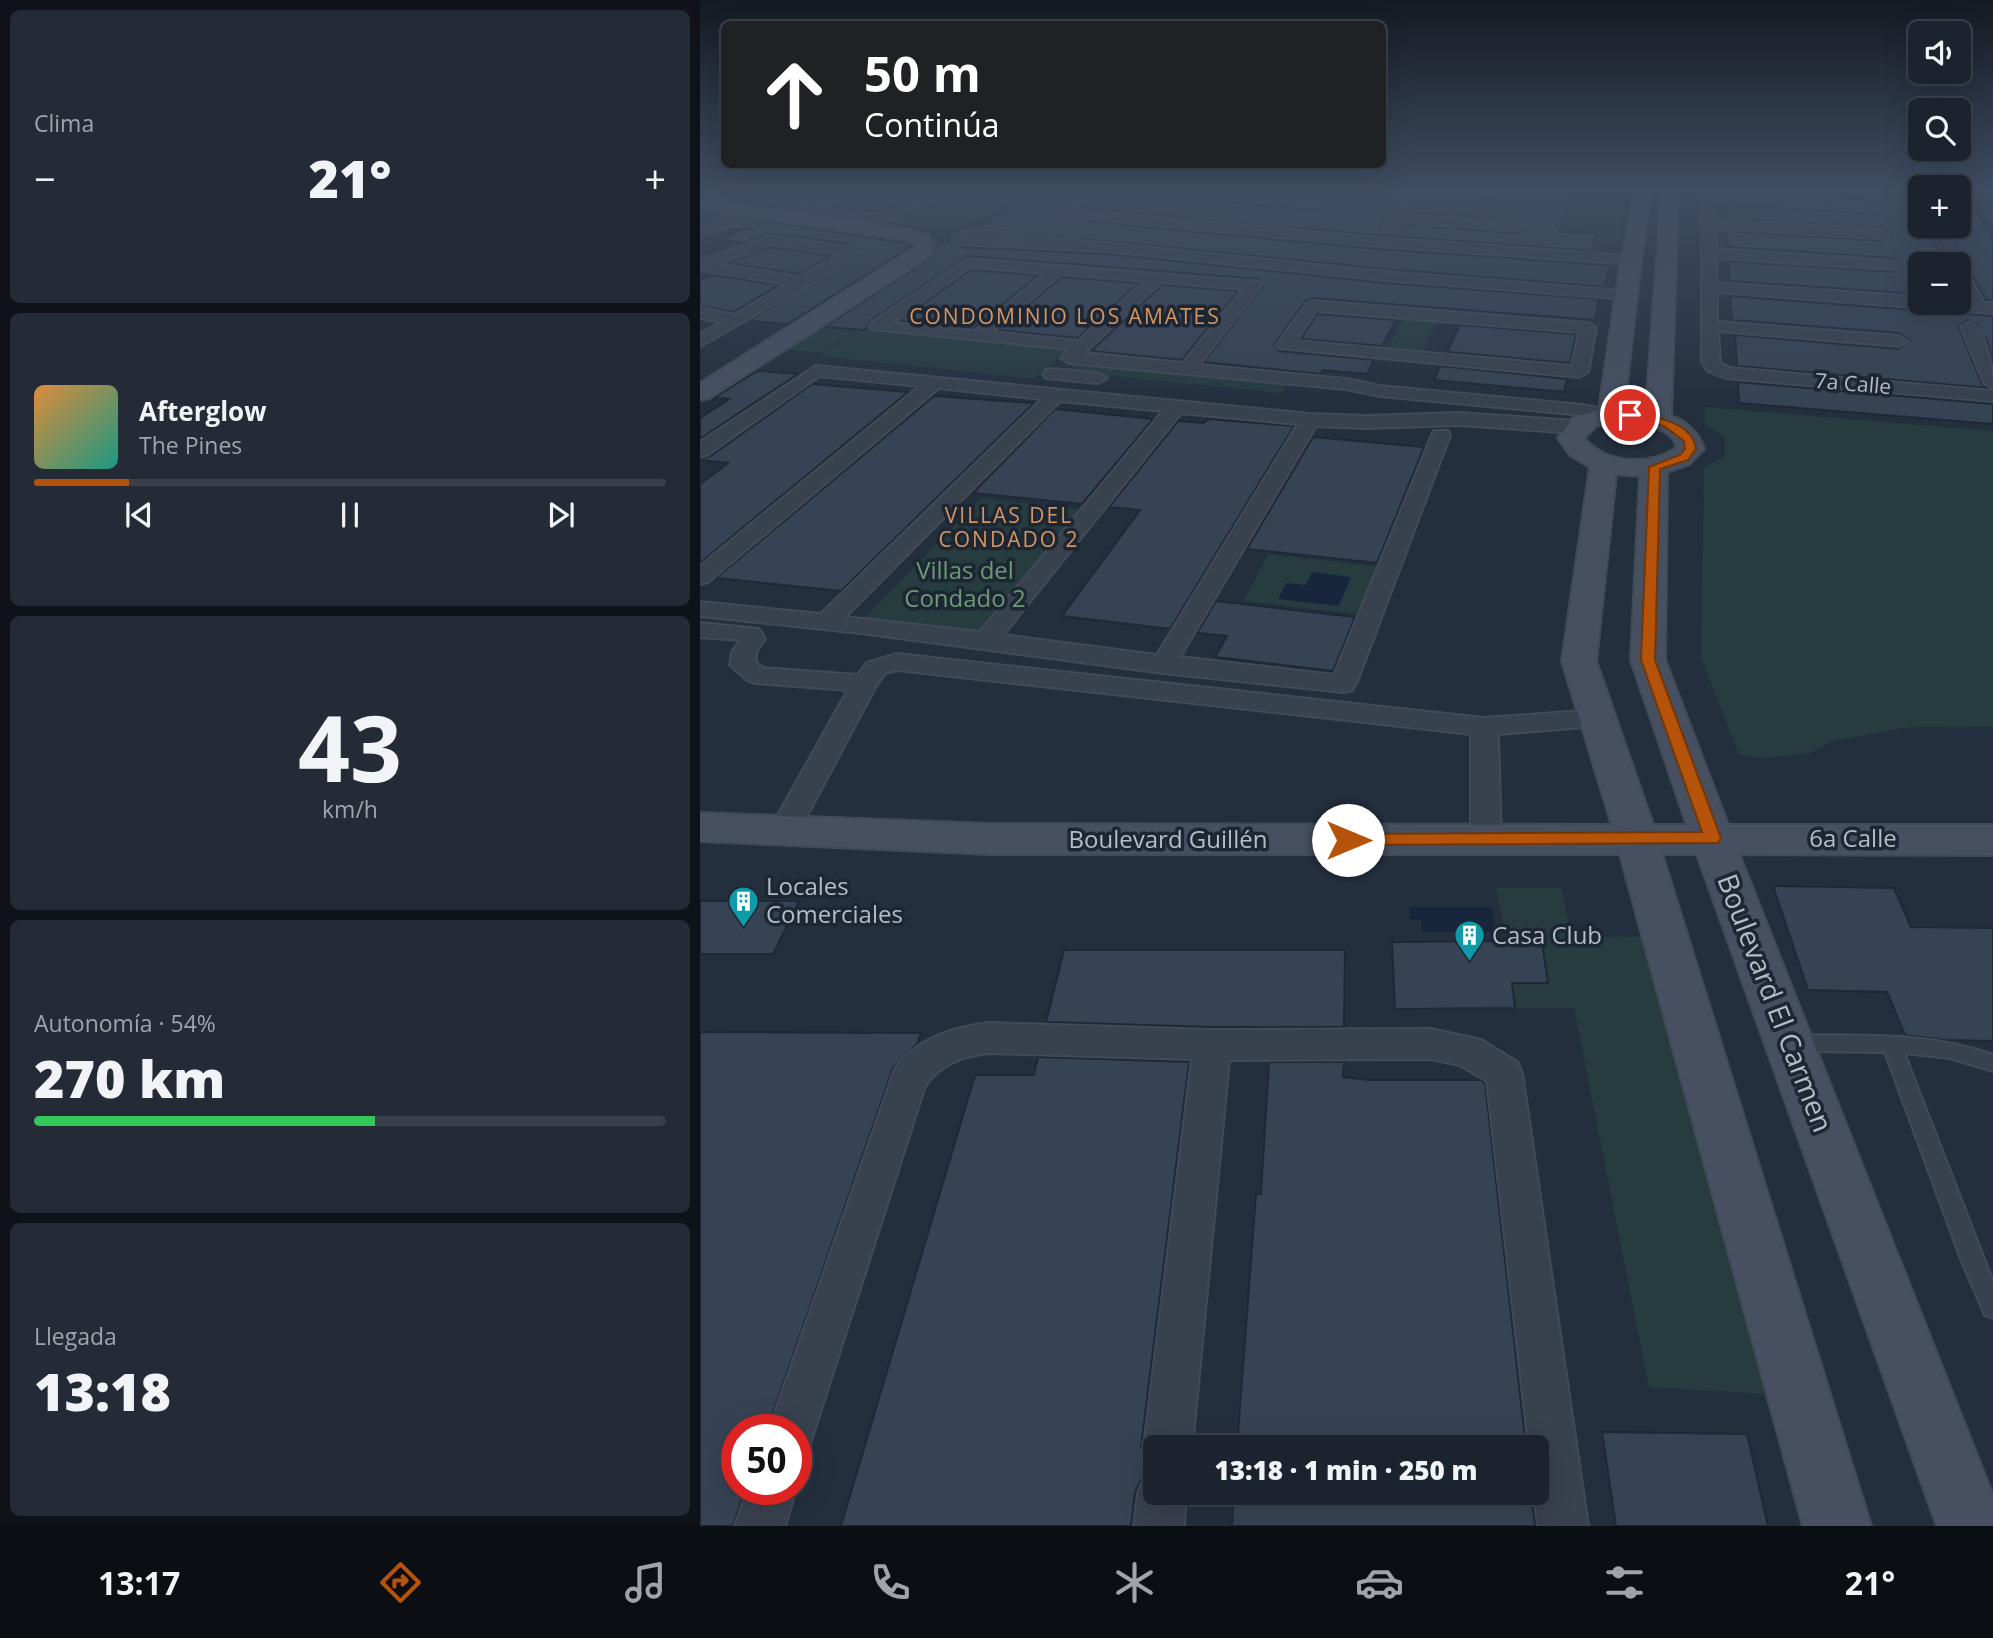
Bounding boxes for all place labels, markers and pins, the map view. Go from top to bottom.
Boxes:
pin [1600,385,1660,445]
place label: Locales Comerciales [766,869,903,930]
building icon: Locales Comerciales [726,884,760,928]
place label: Casa Club [1492,918,1602,951]
building icon: Casa Club [1452,919,1486,963]

